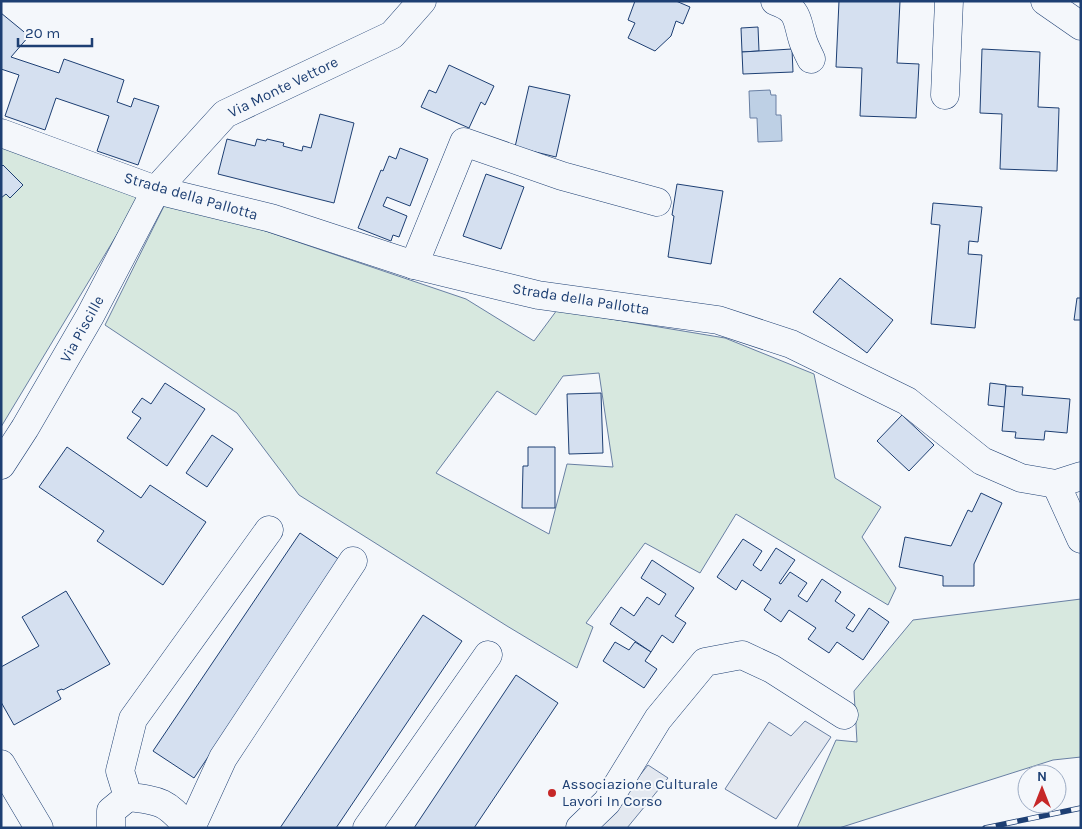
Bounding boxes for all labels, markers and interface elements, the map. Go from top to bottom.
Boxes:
scale bar [18,15,91,47]
text: 20 m [25,24,60,42]
street label: Via Monte Vettore [225,53,341,121]
street label: Strada della Pallotta [122,168,260,224]
street label: Strada della Pallotta [511,279,651,319]
street label: Via Piscille [56,292,108,366]
north arrow [1017,764,1067,814]
text: N [1037,768,1047,785]
place label: Associazione Culturale Lavori In Corso [562,775,718,810]
marker: Associazione Culturale Lavori In Corso [546,787,558,799]

